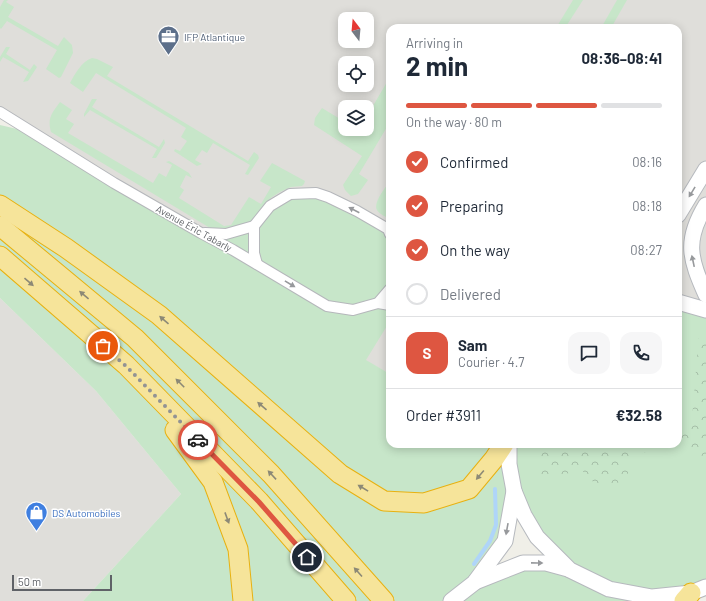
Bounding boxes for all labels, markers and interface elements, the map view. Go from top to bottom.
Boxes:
north arrow [338,12,374,48]
map controls [338,12,374,136]
office icon: IFP Atlantique [156,24,182,57]
place label: IFP Atlantique [184,31,245,43]
text: Arriving in [406,35,463,51]
text: 08:36–08:41 [582,49,662,67]
text: 2 min [406,50,468,81]
button: locate [338,56,374,92]
button: layers [338,100,374,136]
text: On the way · 80 m [406,114,502,130]
icon: check [406,151,428,173]
text: Confirmed [440,153,508,171]
text: 08:16 [632,154,662,170]
one-way arrow [688,187,696,197]
icon: check [406,195,428,217]
text: Preparing [440,197,504,215]
text: 08:18 [632,198,662,214]
street label: Avenue Éric Tabarly [154,202,234,254]
one-way arrow [348,206,360,213]
icon: check [406,239,428,261]
text: On the way [440,241,510,259]
text: 08:27 [630,242,662,258]
one-way arrow [690,255,696,268]
one-way arrow [25,277,34,286]
one-way arrow [284,281,296,288]
text: Delivered [440,285,501,303]
one-way arrow [78,291,89,300]
one-way arrow [159,315,170,324]
pin [86,329,120,363]
button: chat [568,332,610,374]
button: phone [620,332,662,374]
icon: bag [92,335,114,357]
text: Sam [458,336,487,354]
text: S [423,344,431,362]
text: Courier · 4.7 [458,354,525,370]
one-way arrow [175,378,185,388]
one-way arrow [257,401,267,410]
text: Order #3911 [406,406,481,424]
text: €32.58 [616,406,662,424]
courier [178,420,218,460]
icon: car [187,429,209,451]
one-way arrow [267,470,276,480]
one-way arrow [476,470,485,481]
one-way arrow [357,484,369,491]
shop icon: DS Automobiles [24,500,50,533]
place label: DS Automobiles [52,507,121,519]
one-way arrow [224,513,230,525]
one-way arrow [504,523,510,535]
pin [290,540,324,574]
icon: home [296,546,318,568]
one-way arrow [531,560,544,566]
one-way arrow [353,567,363,577]
scale bar [12,573,112,592]
text: 50 m [18,575,41,588]

